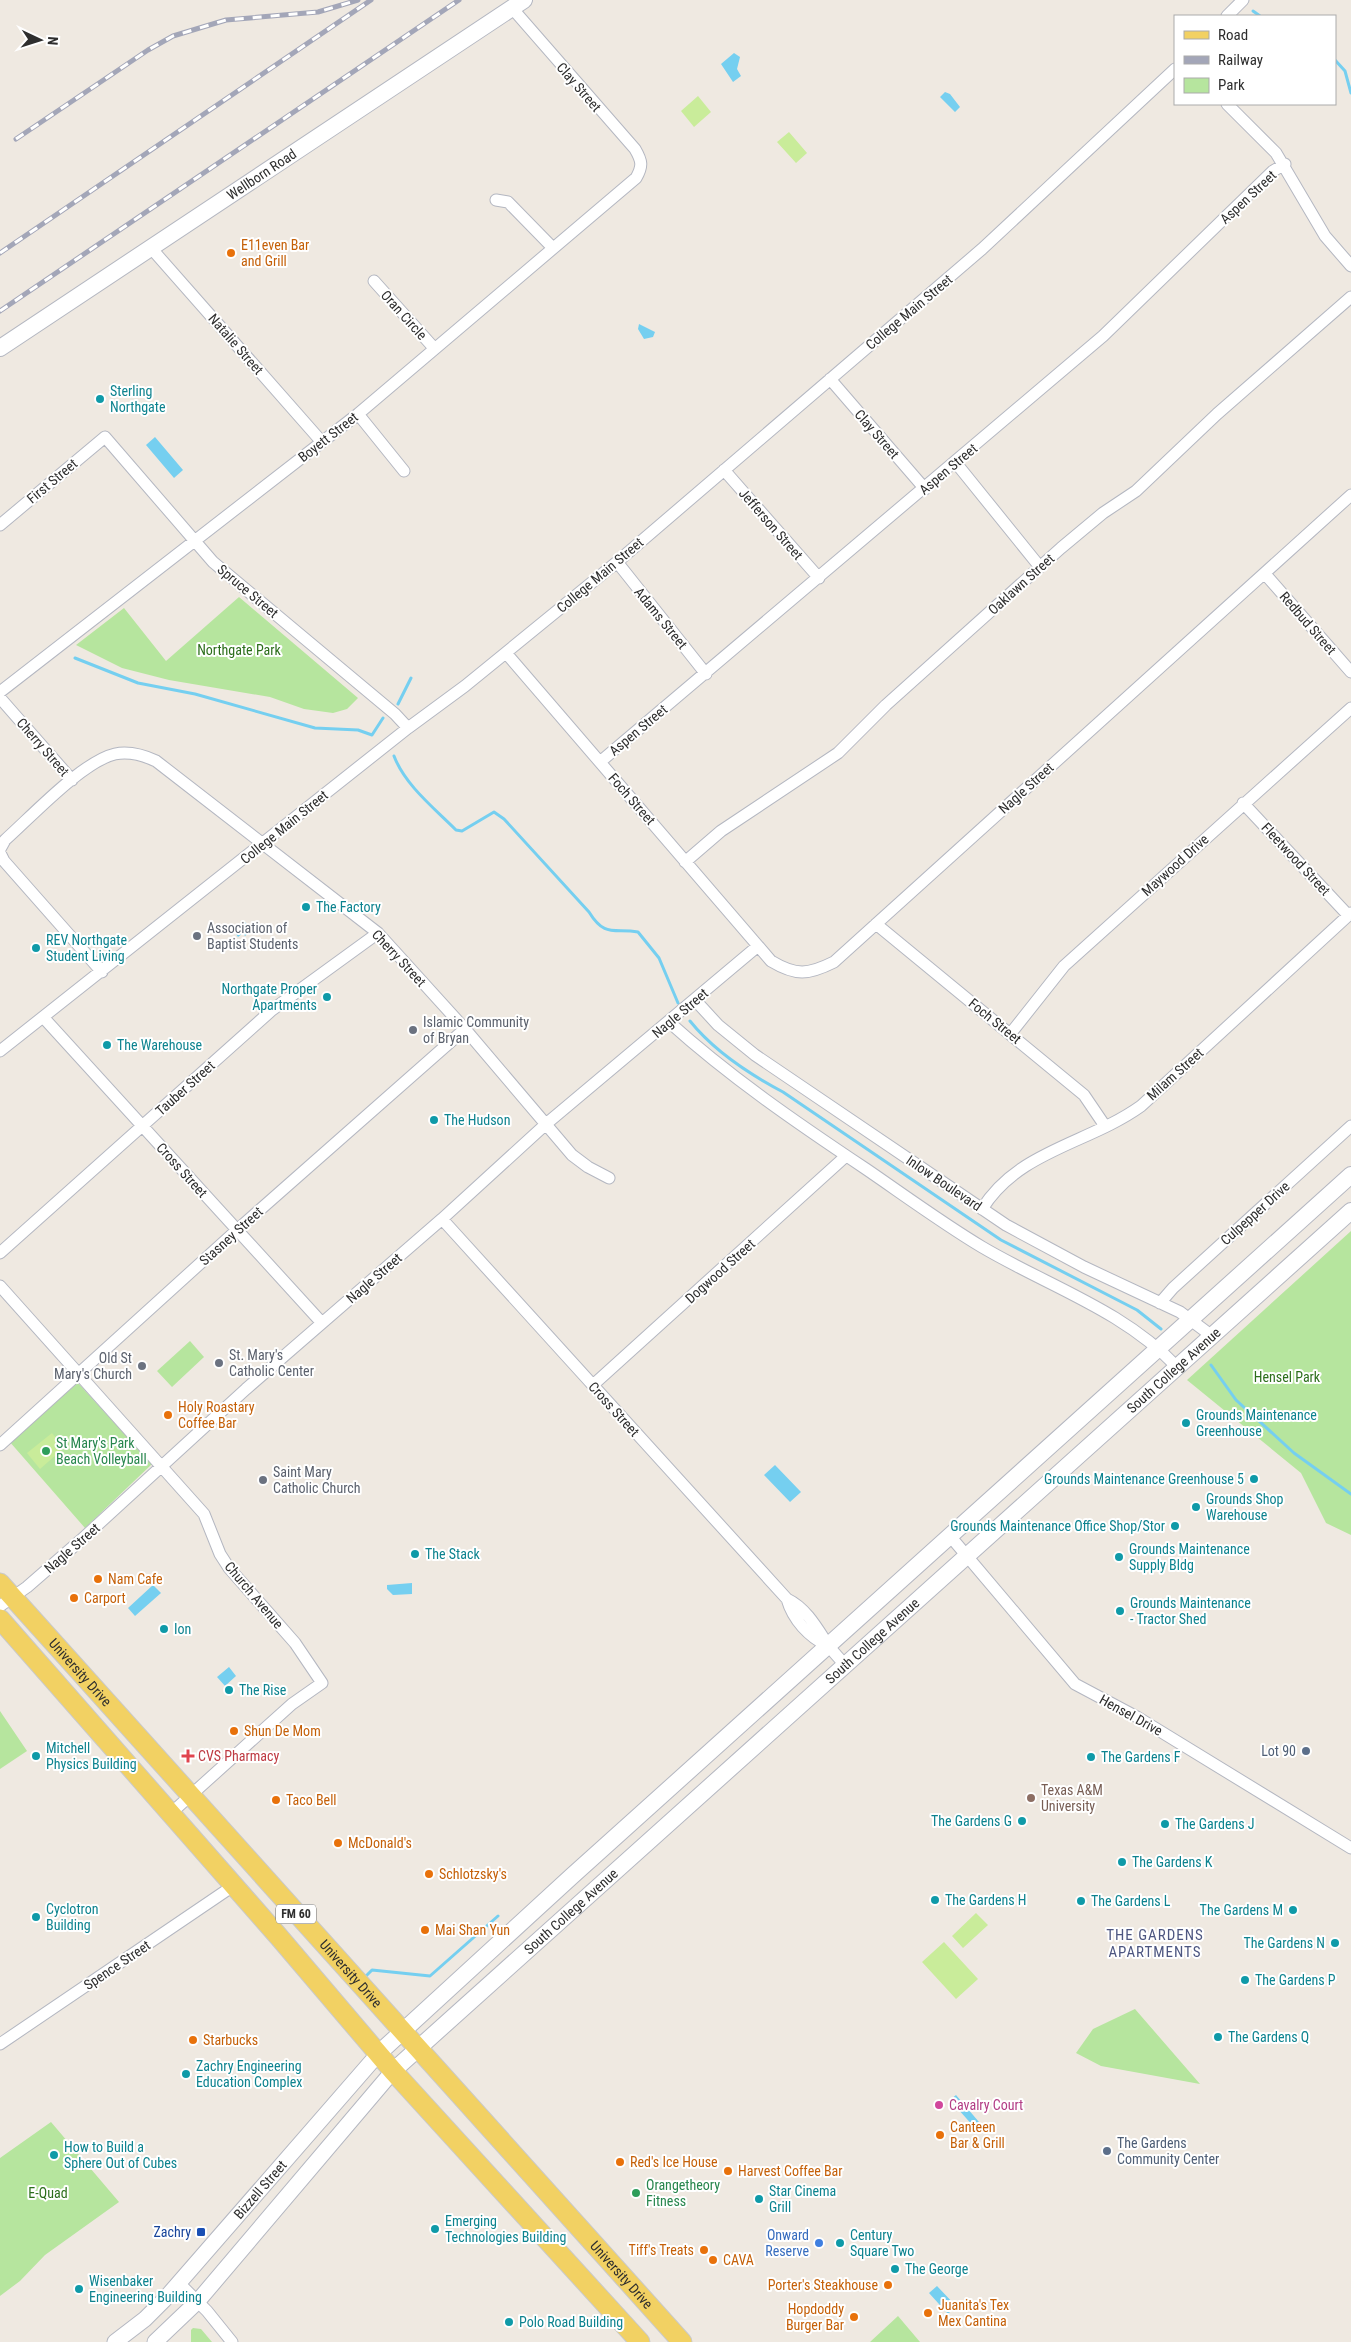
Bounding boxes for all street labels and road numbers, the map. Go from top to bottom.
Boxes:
street label: Clay Street [553,59,605,115]
street label: Wellborn Road [224,146,299,203]
street label: Aspen Street [1217,167,1279,227]
street label: College Main Street [863,271,955,353]
street label: Oran Circle [378,287,431,343]
street label: Natalie Street [205,310,267,378]
street label: Clay Street [851,406,903,462]
street label: Boyett Street [295,409,361,465]
street label: Aspen Street [916,440,980,498]
street label: First Street [24,455,80,507]
street label: Jefferson Street [736,485,806,563]
street label: College Main Street [554,534,646,616]
street label: Oaklawn Street [985,550,1057,618]
street label: Spruce Street [214,561,282,621]
street label: Adams Street [631,584,691,652]
street label: Redbud Street [1277,588,1339,658]
street label: Aspen Street [606,701,670,759]
street label: Cherry Street [13,715,73,779]
street label: Nagle Street [995,759,1057,817]
street label: Foch Street [605,770,659,828]
street label: College Main Street [237,787,331,867]
street label: Fleetwood Street [1258,819,1334,899]
street label: Maywood Drive [1138,831,1212,899]
street label: Cherry Street [369,926,429,990]
street label: Nagle Street [649,985,711,1041]
street label: Foch Street [966,995,1024,1047]
street label: Milam Street [1144,1045,1206,1103]
street label: Tauber Street [152,1057,218,1119]
street label: Cross Street [153,1139,211,1201]
street label: Inlow Boulevard [903,1152,985,1214]
street label: Culpepper Drive [1217,1178,1293,1248]
street label: Stasney Street [196,1203,266,1269]
street label: Dogwood Street [682,1236,758,1306]
street label: Nagle Street [343,1250,405,1306]
street label: South College Avenue [1124,1324,1224,1416]
street label: Cross Street [585,1378,643,1440]
street label: Nagle Street [41,1520,103,1576]
street label: Church Avenue [221,1558,287,1632]
street label: South College Avenue [822,1594,923,1687]
street label: University Drive [46,1635,115,1710]
street label: Hensel Drive [1097,1691,1166,1739]
street label: South College Avenue [521,1865,621,1957]
road number: FM 60 [276,1905,316,1924]
street label: University Drive [316,1936,386,2011]
street label: Spence Street [81,1937,153,1993]
street label: Bizzell Street [230,2157,290,2222]
street label: University Drive [587,2238,656,2312]

